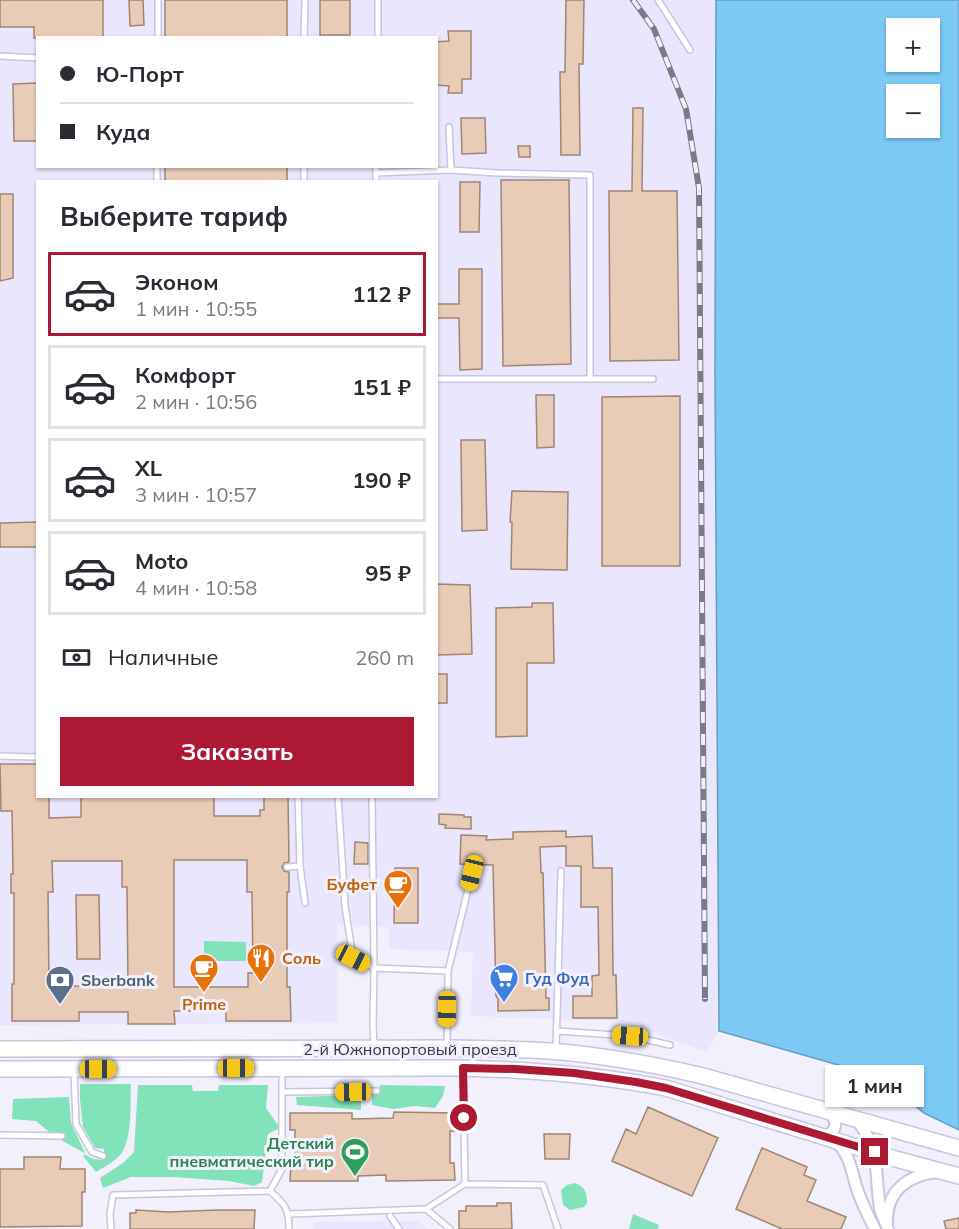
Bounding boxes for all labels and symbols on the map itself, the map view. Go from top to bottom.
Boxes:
car [459,853,485,893]
cafe icon: Буфет [382,868,414,910]
place label: Буфет [327,874,377,894]
restaurant icon: Соль [245,942,277,984]
car [333,942,373,974]
place label: Соль [282,948,321,968]
cafe icon: Prime [188,952,220,994]
supermarket icon: Гуд Фуд [488,962,520,1004]
bank icon: Sberbank [44,964,76,1006]
place label: Гуд Фуд [525,968,589,988]
place label: Sberbank [81,970,156,990]
car [438,991,456,1027]
place label: Prime [182,994,226,1014]
car [611,1026,649,1046]
street label: 2-й Южнопортовый проезд [303,1039,517,1059]
car [218,1059,254,1077]
car [80,1060,116,1078]
callout: 1 мин [826,1065,924,1107]
car [335,1083,371,1101]
route start [450,1104,477,1131]
place label: Детский пневматический тир [170,1133,334,1171]
sports icon: Детский пневматический тир [339,1136,371,1178]
route end [861,1138,888,1165]

